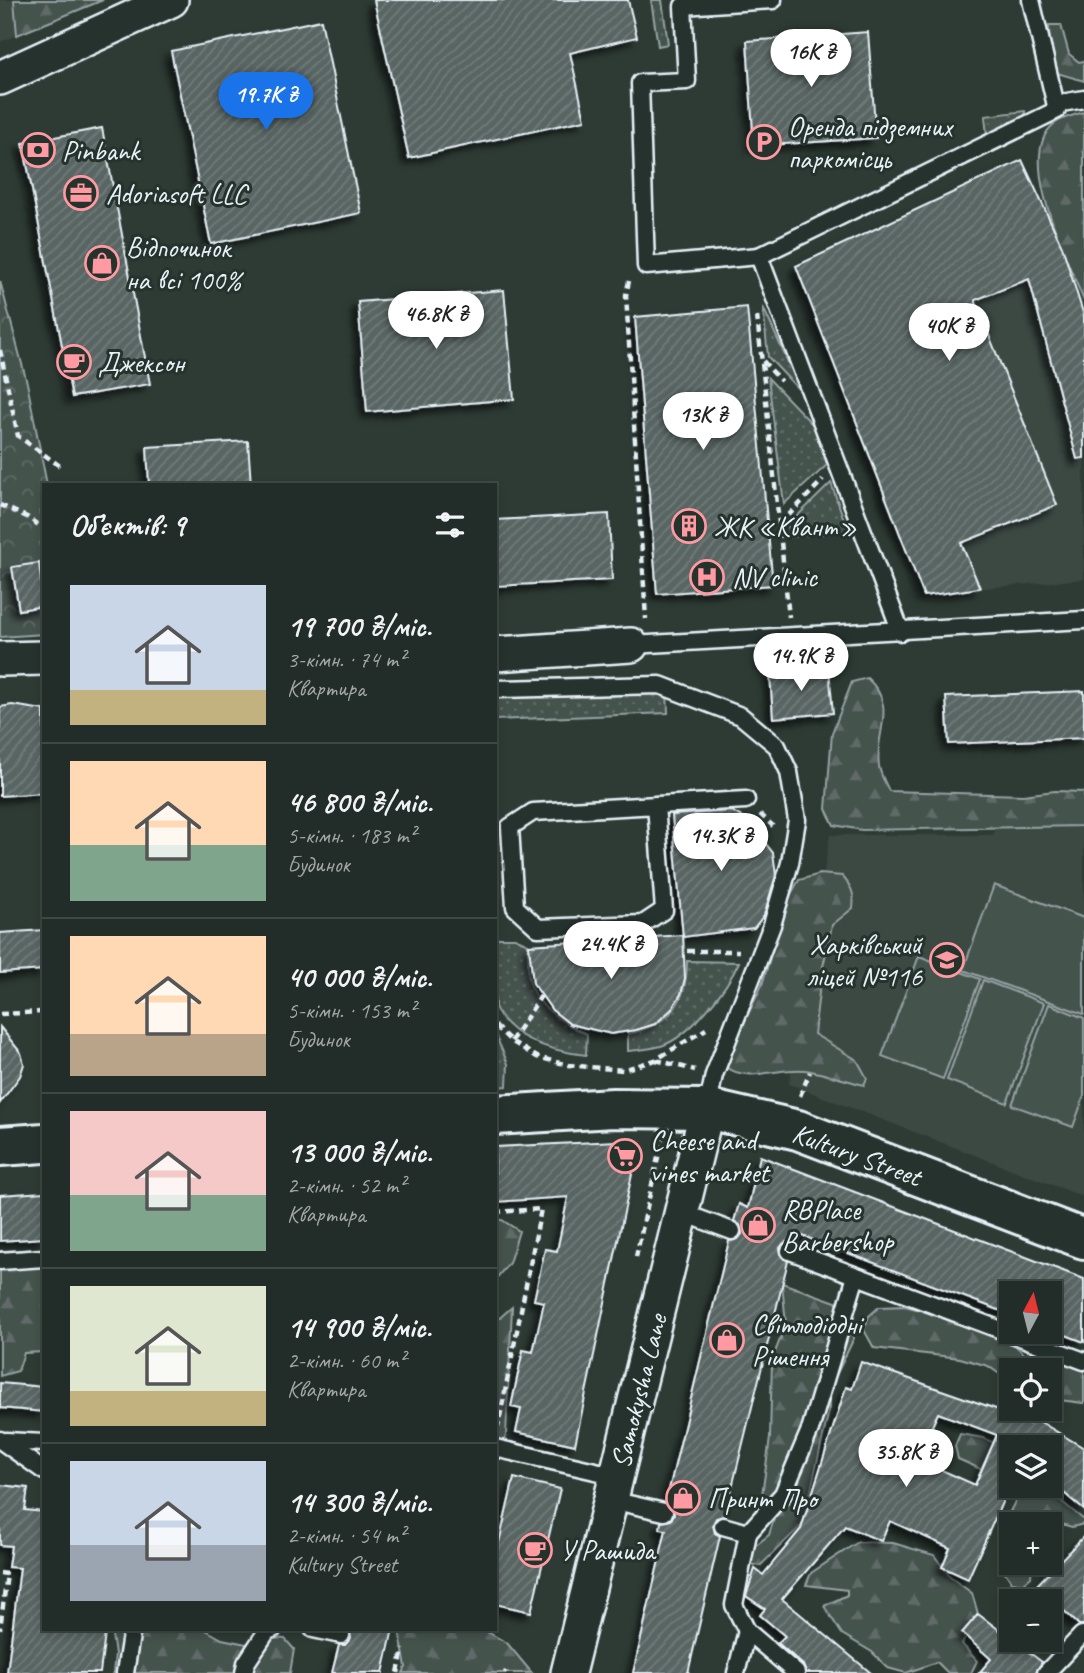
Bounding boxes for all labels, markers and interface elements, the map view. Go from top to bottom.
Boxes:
pin: 16K ₴ [762,29,860,89]
text: 16K ₴ [787,37,836,66]
pin: 19.7K ₴ [201,72,331,132]
text: 19.7K ₴ [234,80,298,109]
place label: Оренда підземних паркомісць [788,109,955,176]
parking icon: Оренда підземних паркомісць [745,123,783,161]
bank icon: Pinbank [19,131,57,169]
place label: Pinbank [62,133,142,168]
office icon: Adoriasoft LLC [62,174,100,212]
place label: Adoriasoft LLC [106,176,250,211]
place label: Відпочинок на всі 100% [126,230,245,297]
shop icon: Відпочинок на всі 100% [83,244,121,282]
pin: 46.8K ₴ [371,292,501,351]
text: 46.8K ₴ [404,299,468,328]
pin: 40K ₴ [900,304,998,363]
text: 40K ₴ [925,311,973,340]
cafe icon: Джексон [55,343,93,381]
place label: Джексон [98,345,186,380]
pin: 13K ₴ [654,392,752,452]
text: 13K ₴ [679,400,727,429]
text: Об’єктів: 9 [70,506,185,544]
icon: filters [431,506,469,544]
building icon: ЖК «Квант» [670,507,708,545]
place label: ЖК «Квант» [714,509,857,544]
hospital icon: NV clinic [688,558,726,596]
place label: NV clinic [732,560,819,595]
text: 19 700 ₴/міс. [287,607,431,645]
icon: home [126,613,210,697]
pin: 14.9K ₴ [736,634,866,693]
text: 14.9K ₴ [769,641,833,670]
text: 3-кімн. · 74 m² [287,645,405,674]
text: Квартира [287,674,365,703]
text: 46 800 ₴/міс. [287,783,432,821]
icon: home [126,789,210,873]
pin: 14.3K ₴ [656,814,786,873]
text: 5-кімн. · 183 m² [287,821,416,850]
text: 14.3K ₴ [689,821,753,850]
text: Будинок [287,850,350,879]
pin: 24.4K ₴ [546,922,676,981]
place label: Харківський ліцей №116 [807,927,923,994]
text: 24.4K ₴ [579,929,643,958]
school or university icon: Харківський ліцей №116 [928,941,966,979]
text: 40 000 ₴/міс. [287,958,432,996]
icon: home [126,964,210,1048]
text: 5-кімн. · 153 m² [287,996,416,1025]
text: Будинок [287,1025,350,1054]
street label: Kultury Street [788,1115,928,1195]
place label: Сheese and vines market [650,1123,771,1190]
text: 13 000 ₴/міс. [287,1133,432,1171]
supermarket icon: Сheese and vines market [606,1137,644,1175]
icon: home [126,1139,210,1223]
text: 2-кімн. · 52 m² [287,1171,405,1200]
place label: RBPlace Barbershop [782,1192,895,1259]
text: Квартира [287,1200,365,1229]
shop icon: RBPlace Barbershop [739,1206,777,1244]
north arrow [999,1281,1062,1344]
map controls [999,1281,1062,1652]
place label: Світлодіодні Рішення [752,1307,865,1374]
text: 14 900 ₴/міс. [287,1308,431,1346]
street label: Samokysha Lane [602,1309,675,1472]
icon: home [126,1314,210,1398]
shop icon: Світлодіодні Рішення [708,1321,746,1359]
text: 2-кімн. · 60 m² [287,1346,405,1375]
button: locate [999,1358,1062,1421]
text: Квартира [287,1375,365,1404]
pin: 35.8K ₴ [841,1430,971,1489]
button: layers [999,1435,1062,1498]
text: 35.8K ₴ [874,1437,938,1466]
shop icon: Принт Про [664,1479,702,1517]
place label: Принт Про [708,1481,820,1516]
text: 14 300 ₴/міс. [287,1483,432,1521]
icon: home [126,1489,210,1573]
button: + [999,1512,1062,1575]
text: 2-кімн. · 54 m² [287,1521,405,1550]
cafe icon: У Рашида [516,1531,554,1569]
place label: У Рашида [560,1533,657,1568]
text: Kultury Street [287,1550,397,1579]
button: − [999,1589,1062,1652]

